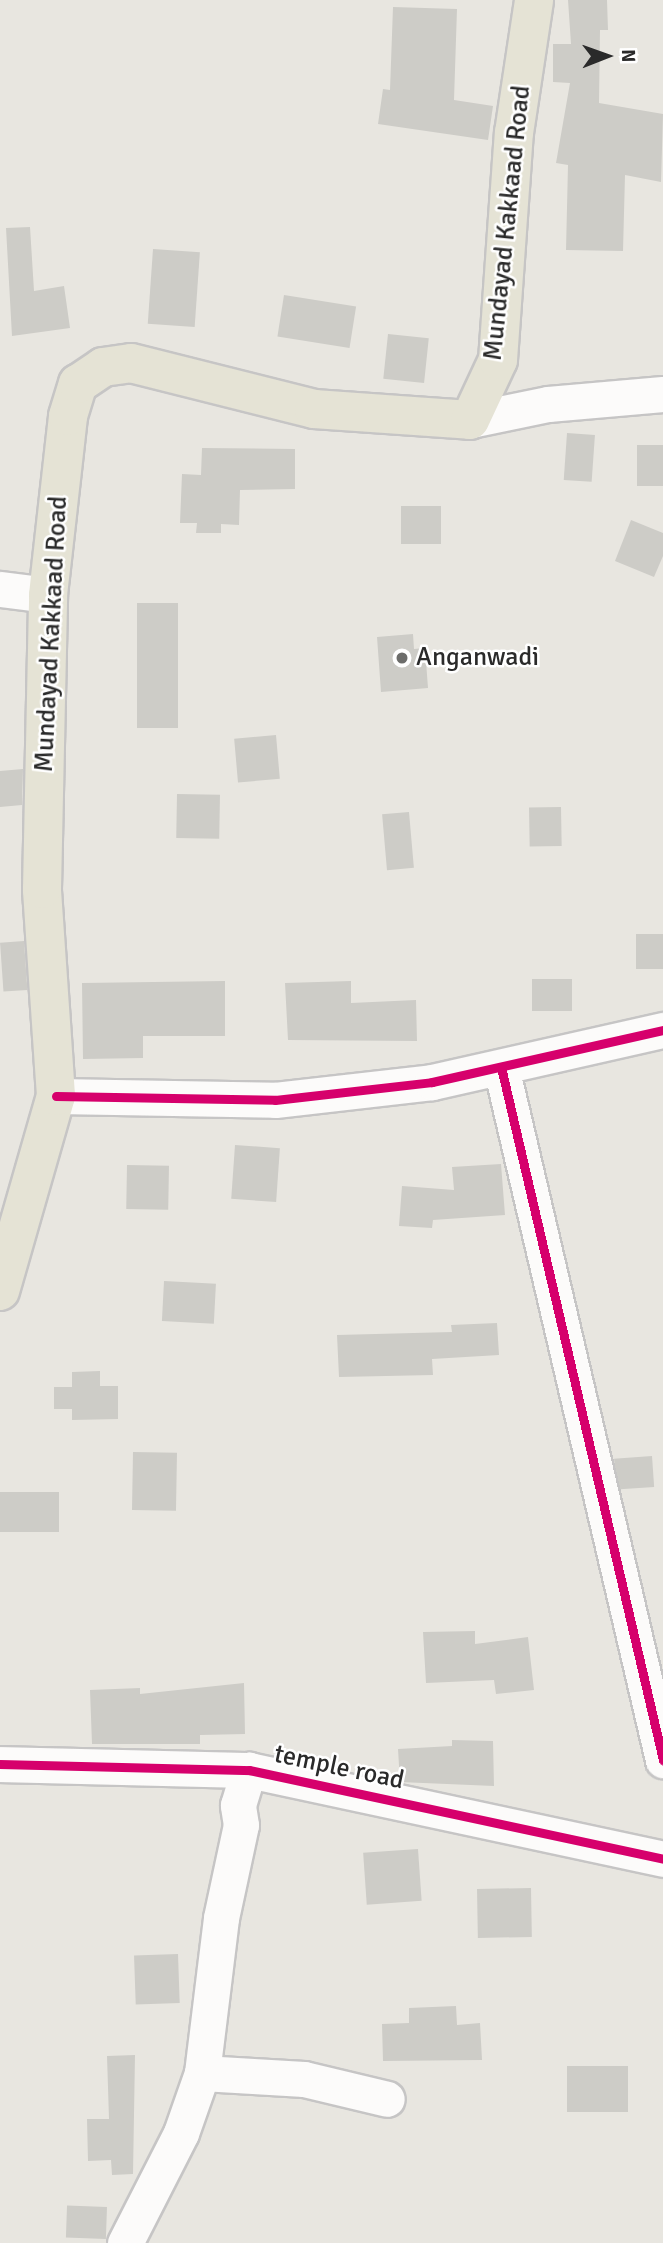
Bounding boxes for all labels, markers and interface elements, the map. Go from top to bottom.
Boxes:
north arrow [572,21,642,91]
text: N [616,49,640,62]
street label: Mundayad Kakkaad Road [478,84,538,362]
street label: Mundayad Kakkaad Road [29,495,75,773]
place label: Anganwadi [416,642,539,674]
marker: Anganwadi [394,650,410,666]
street label: temple road [271,1739,407,1797]

